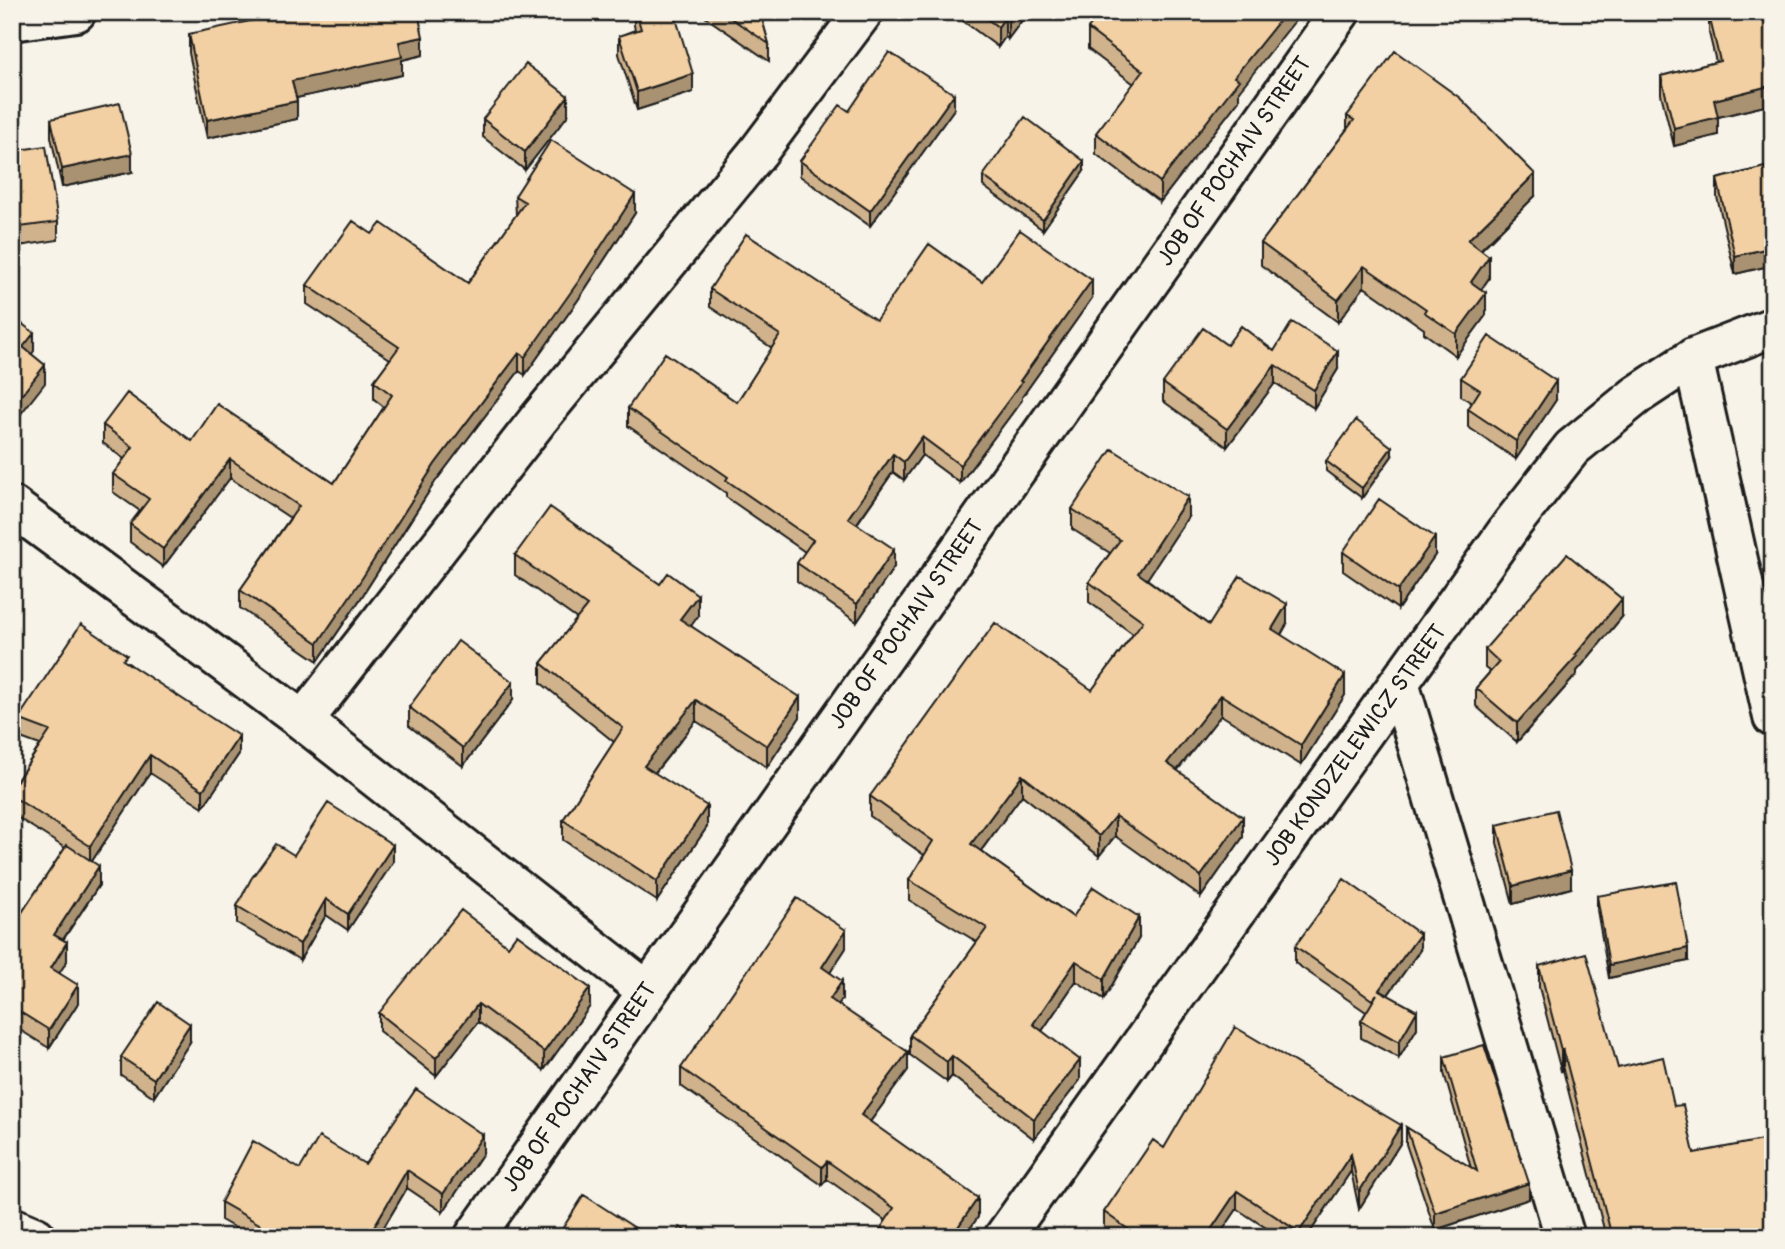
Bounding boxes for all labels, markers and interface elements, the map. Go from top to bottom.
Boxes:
street label: JOB OF POCHAIV STREET [1151,50,1318,271]
street label: JOB OF POCHAIV STREET [823,513,990,734]
street label: JOB KONDZELEWICZ STREET [1258,618,1453,872]
street label: JOB OF POCHAIV STREET [496,976,663,1197]

